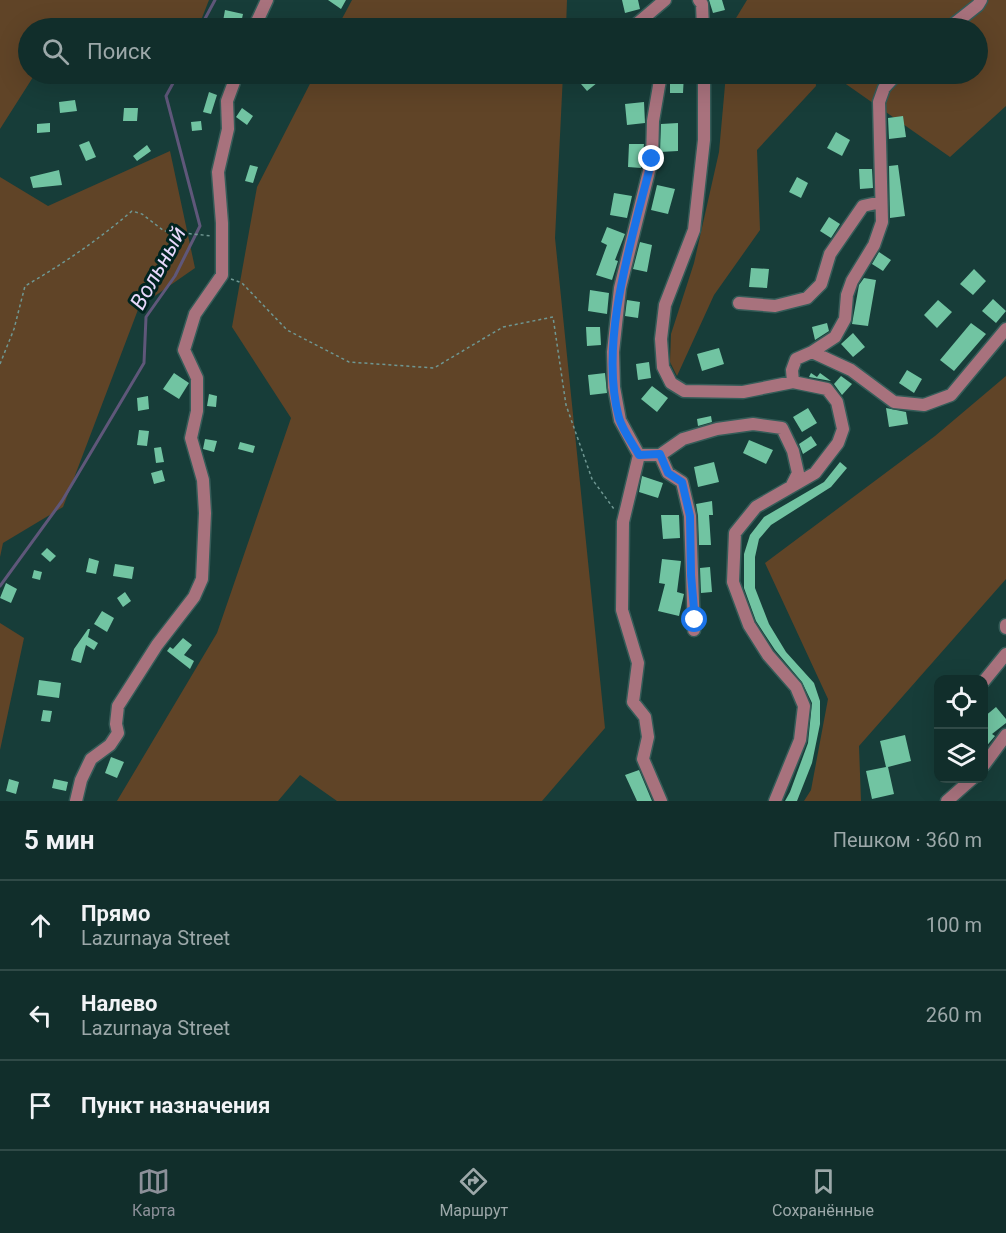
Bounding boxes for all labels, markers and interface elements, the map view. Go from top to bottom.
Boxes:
search box [18,18,988,84]
icon: search [39,35,72,68]
text: Поиск [87,39,151,64]
route end [638,145,664,171]
water label: Вольный [125,222,191,314]
route start [681,606,707,632]
map controls [934,675,988,783]
button: locate [934,675,988,729]
button: layers [934,729,988,783]
text: 5 мин [24,825,95,855]
text: Пешком · 360 m [833,828,982,852]
text: Прямо [81,901,150,926]
icon: ahead [24,909,57,942]
text: 100 m [926,913,982,937]
text: Lazurnaya Street [81,926,230,950]
text: Налево [81,991,158,1016]
icon: left [24,999,57,1032]
text: 260 m [926,1003,982,1027]
text: Lazurnaya Street [81,1016,230,1040]
icon: arrive [24,1089,57,1122]
text: Пункт назначения [81,1093,270,1118]
tab: Карта [132,1165,176,1220]
tab: Маршрут [439,1165,508,1220]
tab: Сохранённые [772,1165,874,1220]

